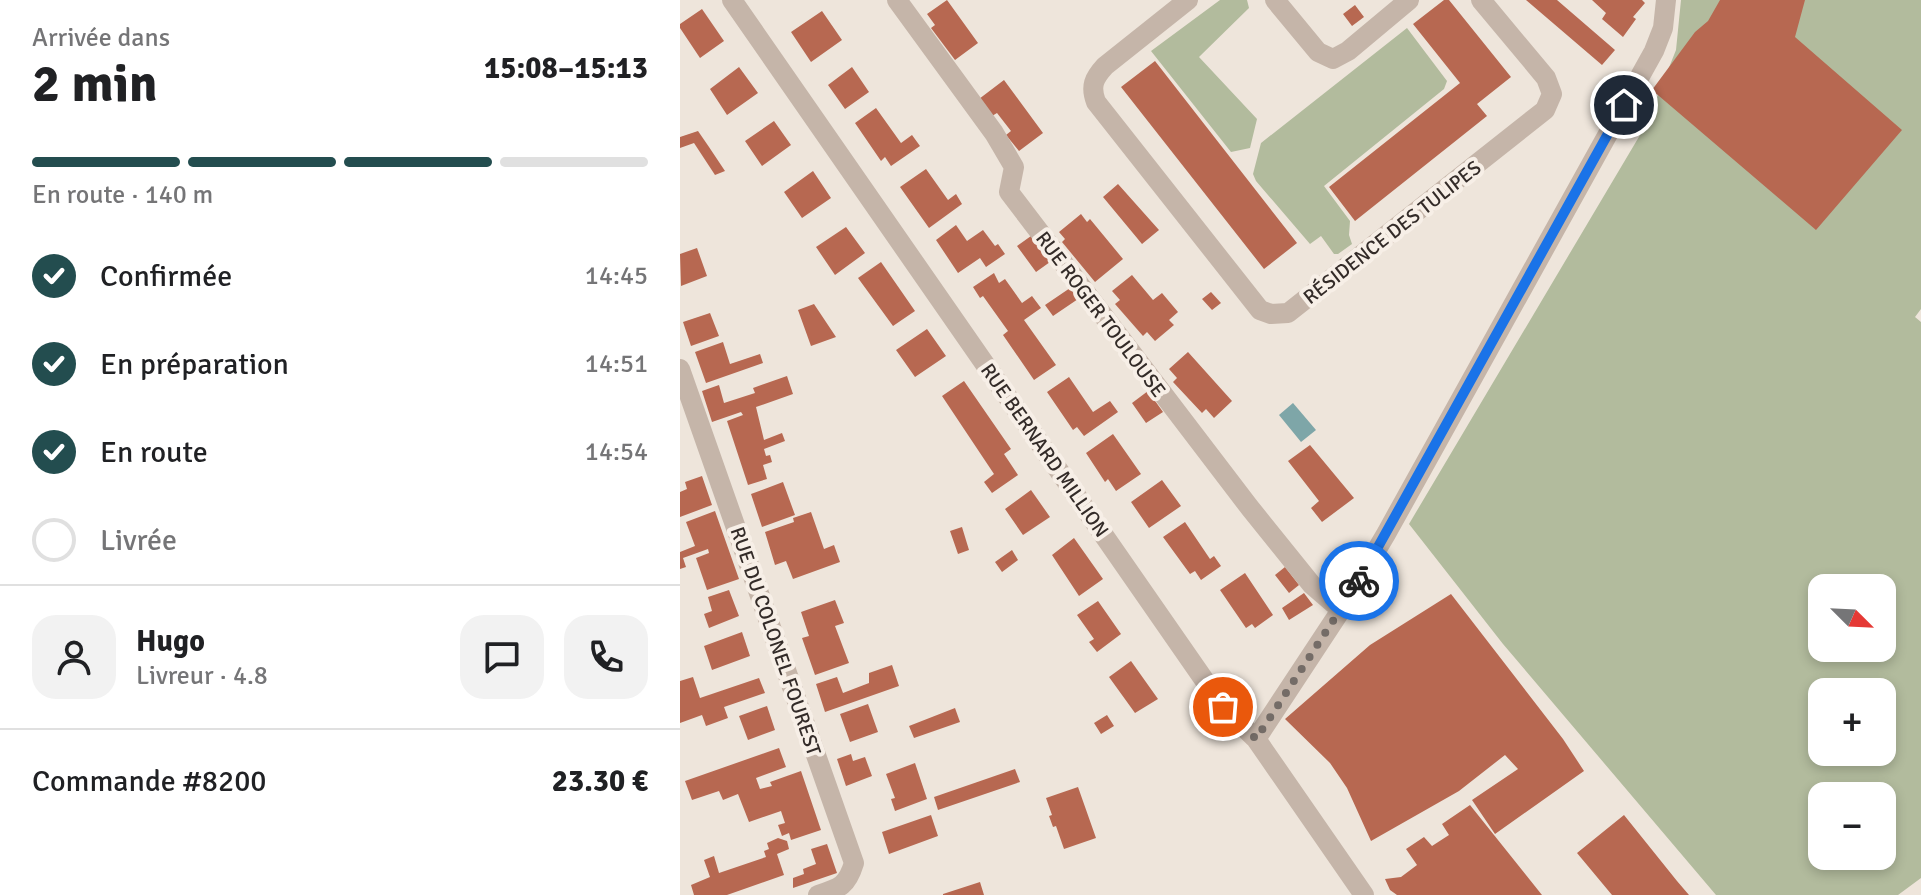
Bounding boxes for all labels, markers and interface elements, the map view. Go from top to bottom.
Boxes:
text: Arrivée dans [32,22,170,54]
text: 15:08–15:13 [484,50,648,87]
text: 2 min [32,52,158,116]
pin [1590,71,1658,139]
icon: home [1602,83,1646,127]
street label: RÉSIDENCE DES TULIPES [1298,155,1486,310]
text: En route · 140 m [32,179,213,211]
street label: RUE ROGER TOULOUSE [1030,227,1171,402]
icon: check [32,254,76,298]
text: Confirmée [100,258,232,295]
text: 14:45 [585,260,648,292]
icon: check [32,342,76,386]
text: En préparation [100,346,289,383]
text: 14:51 [585,348,648,380]
street label: RUE BERNARD MILLION [975,359,1114,542]
icon: check [32,430,76,474]
text: En route [100,434,208,471]
text: 14:54 [585,436,648,468]
text: Livrée [100,522,177,559]
street label: RUE DU COLONEL FOUREST [725,524,826,759]
courier [1319,541,1399,621]
icon: bike [1337,559,1381,603]
north arrow [1808,574,1896,662]
map controls [1808,574,1896,870]
button: person [32,615,116,699]
button: chat [460,615,544,699]
button: phone [564,615,648,699]
text: Hugo [136,623,205,660]
text: Livreur · 4.8 [136,660,268,692]
pin [1189,673,1257,741]
button: + [1808,678,1896,766]
icon: bag [1201,685,1245,729]
text: Commande #8200 [32,763,267,800]
text: 23.30 € [552,763,648,800]
button: − [1808,782,1896,870]

